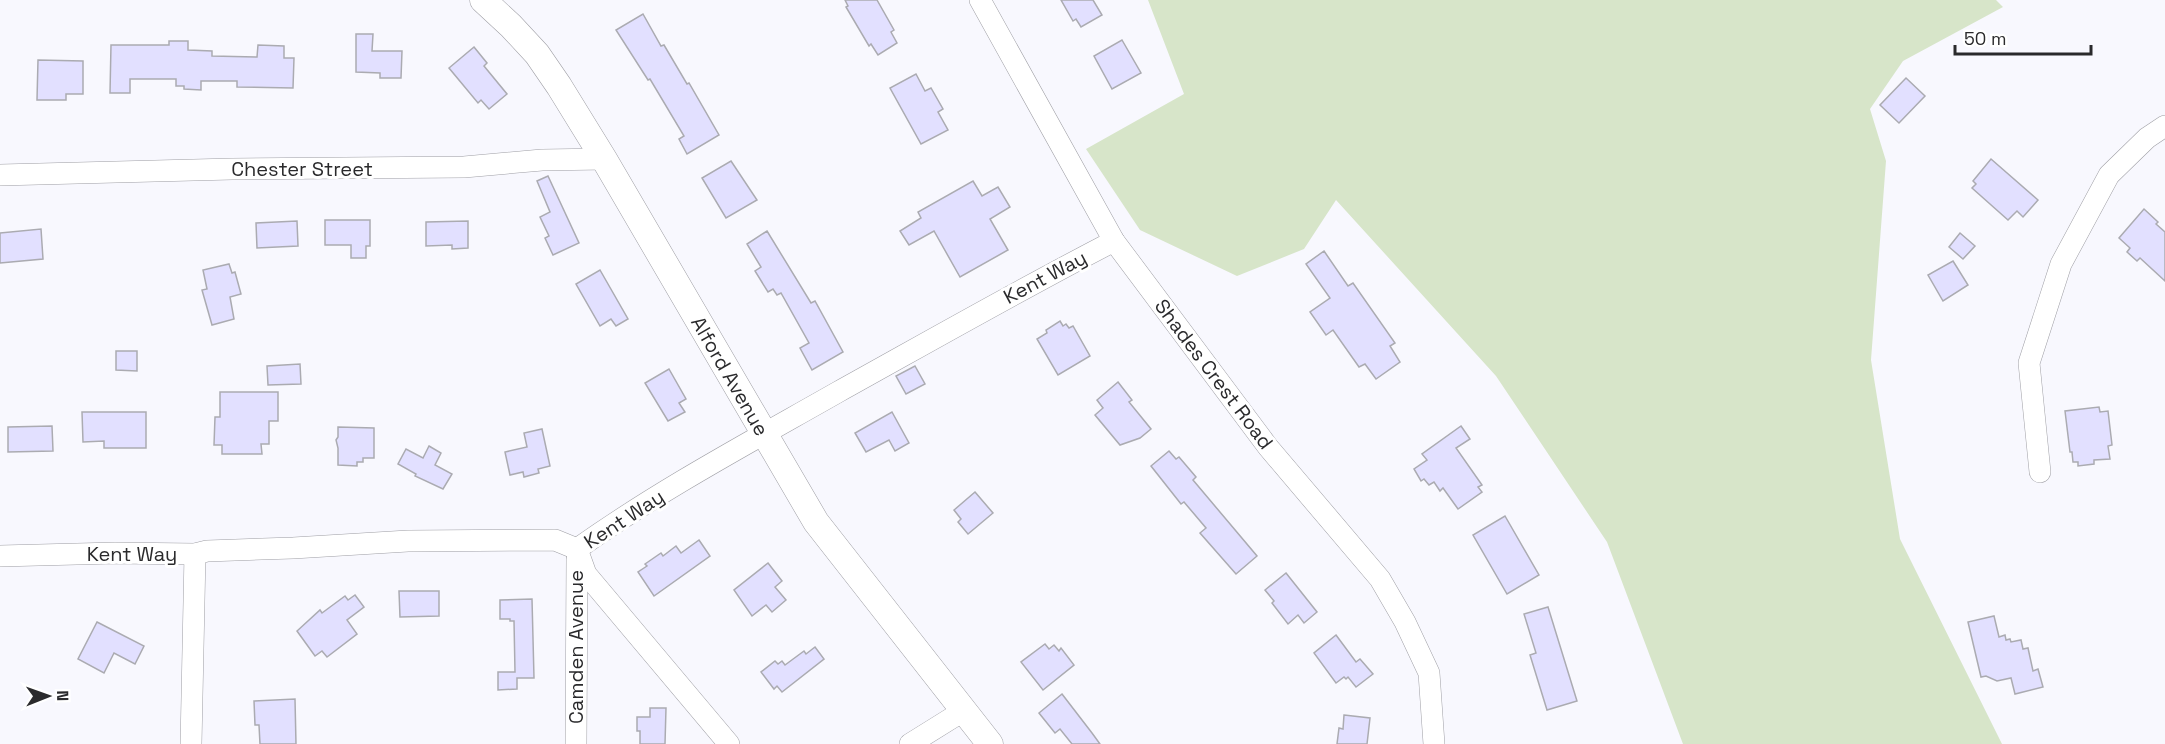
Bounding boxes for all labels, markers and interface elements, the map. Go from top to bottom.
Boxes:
scale bar [1955,18,2092,56]
text: 50 m [1964,27,2006,50]
street label: Chester Street [231,156,373,182]
street label: Kent Way [999,244,1091,310]
street label: Shades Crest Road [1149,294,1279,454]
street label: Alford Avenue [685,312,775,440]
street label: Kent Way [579,483,669,555]
street label: Kent Way [87,541,177,567]
street label: Camden Avenue [563,570,589,724]
north arrow [18,666,78,726]
text: N [52,690,73,701]

